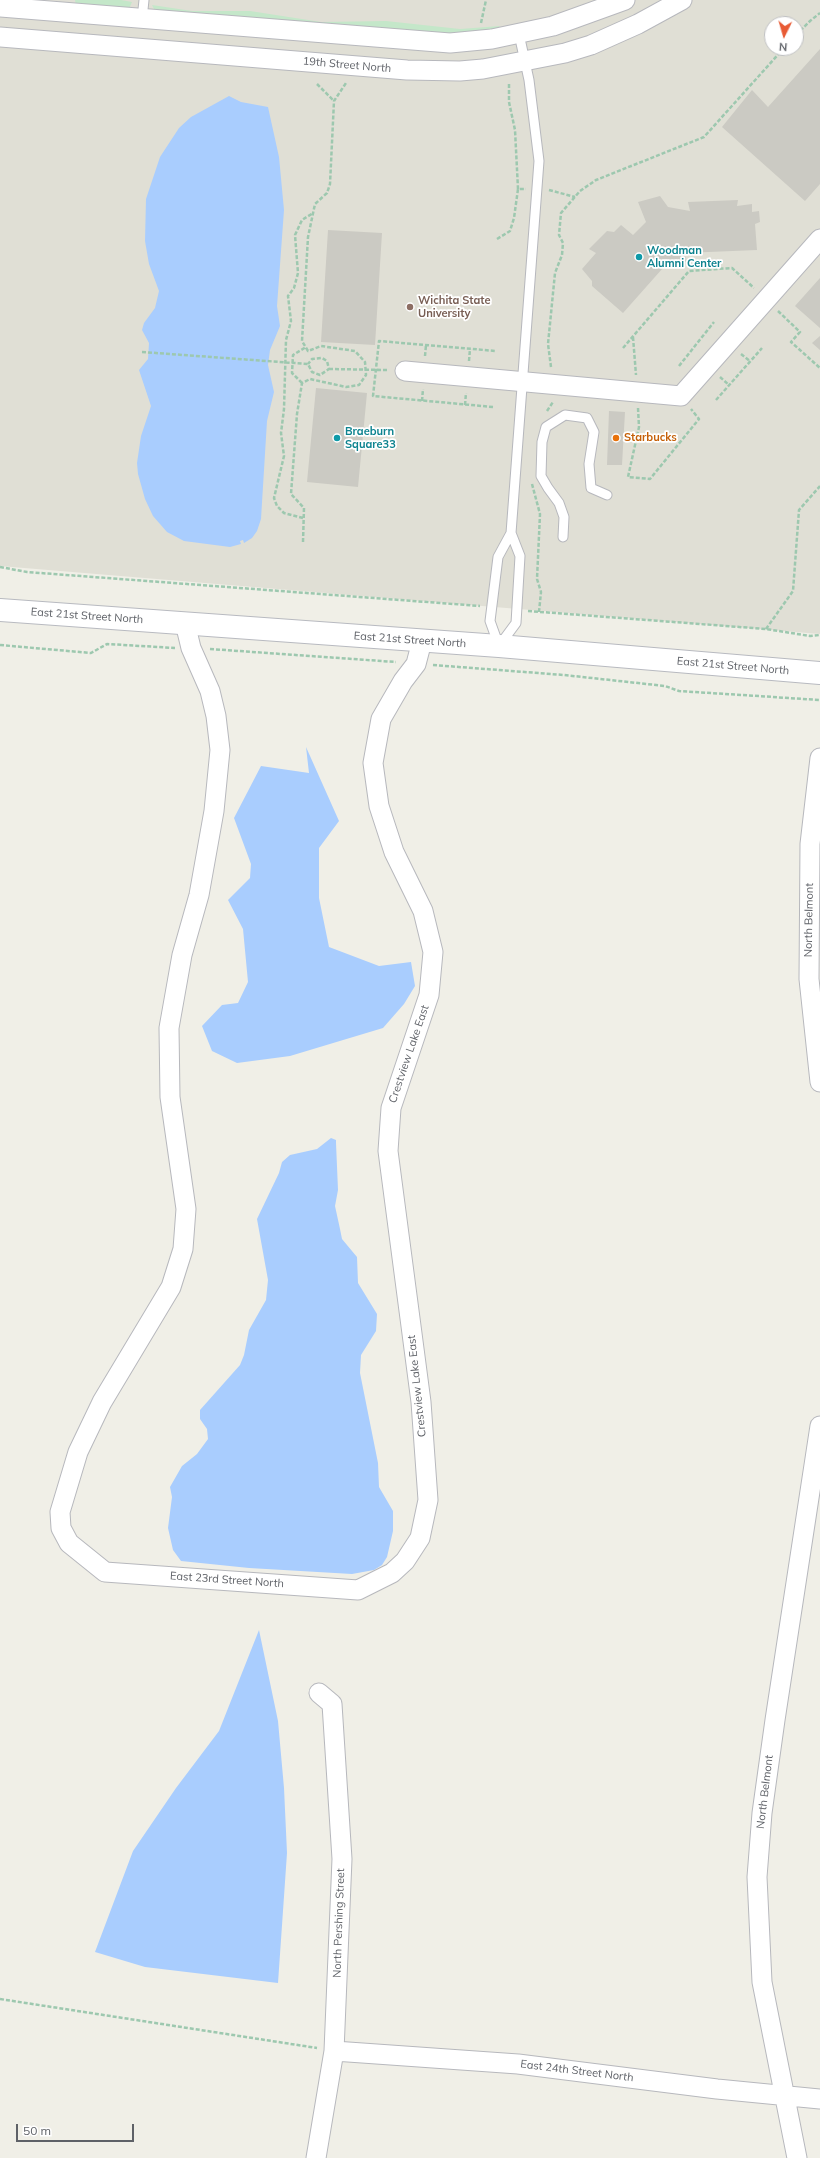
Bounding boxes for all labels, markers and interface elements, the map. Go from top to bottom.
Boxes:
north arrow [764,16,804,56]
text: N [778,40,788,54]
street label: 19th Street North [302,55,392,75]
place label: Woodman Alumni Center [647,244,721,270]
marker: Woodman Alumni Center [634,252,644,262]
place label: Wichita State University [418,294,490,320]
marker: Wichita State University [405,302,415,312]
place label: Braeburn Square33 [345,425,396,451]
place label: Starbucks [624,431,677,445]
marker: Braeburn Square33 [332,433,342,443]
marker: Starbucks [611,433,621,443]
street label: East 21st Street North [30,605,144,627]
street label: East 21st Street North [353,629,467,651]
street label: East 21st Street North [676,655,790,677]
street label: North Belmont [802,883,816,957]
street label: Crestview Lake East [386,1003,432,1105]
street label: Crestview Lake East [405,1334,429,1438]
street label: East 23rd Street North [170,1569,284,1591]
street label: North Belmont [754,1754,776,1830]
street label: North Pershing Street [330,1868,348,1978]
street label: East 24th Street North [520,2058,634,2084]
scale bar [18,2116,136,2142]
text: 50 m [23,2123,51,2138]

